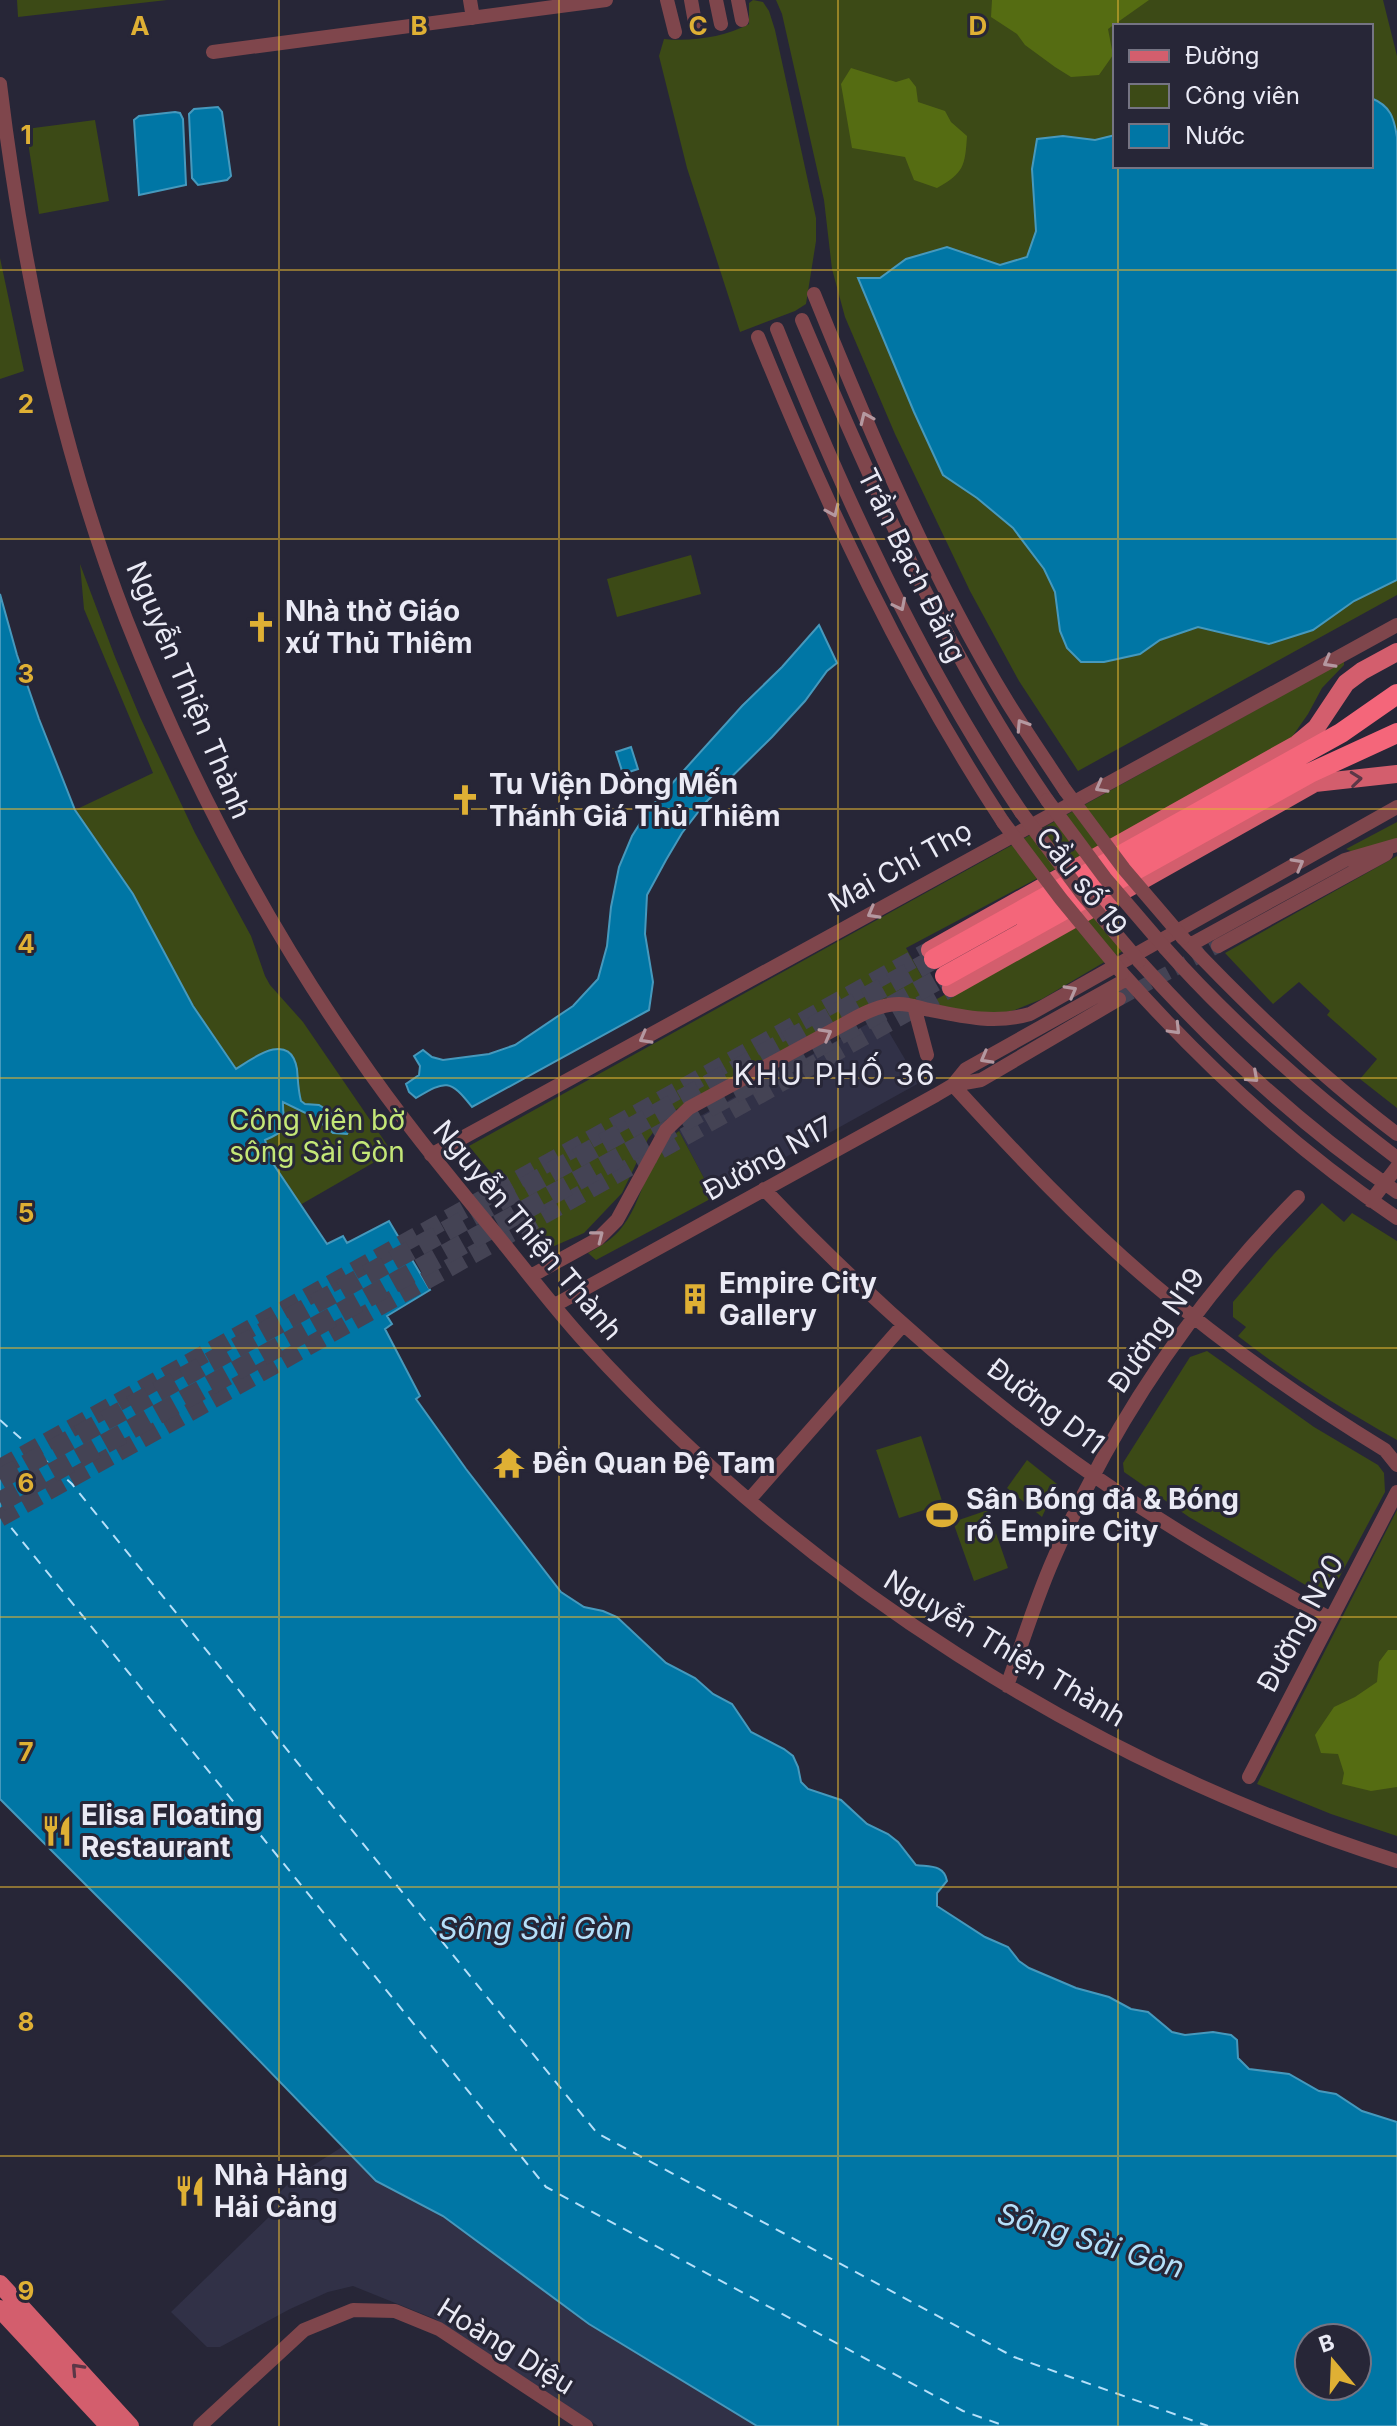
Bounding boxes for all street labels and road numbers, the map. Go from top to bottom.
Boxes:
street label: Trần Bạch Đằng [850,463,974,667]
street label: Nguyễn Thiện Thành [119,556,259,824]
street label: Mai Chí Thọ [822,813,978,919]
street label: Cầu số 19 [1029,820,1135,942]
street label: Đường N17 [697,1108,839,1208]
street label: Nguyễn Thiện Thành [426,1113,630,1347]
street label: Đường N19 [1101,1261,1211,1399]
street label: Đường D11 [981,1351,1111,1461]
street label: Đường N20 [1250,1548,1350,1698]
street label: Nguyễn Thiện Thành [878,1562,1132,1734]
street label: Hoàng Diệu [431,2290,581,2402]

